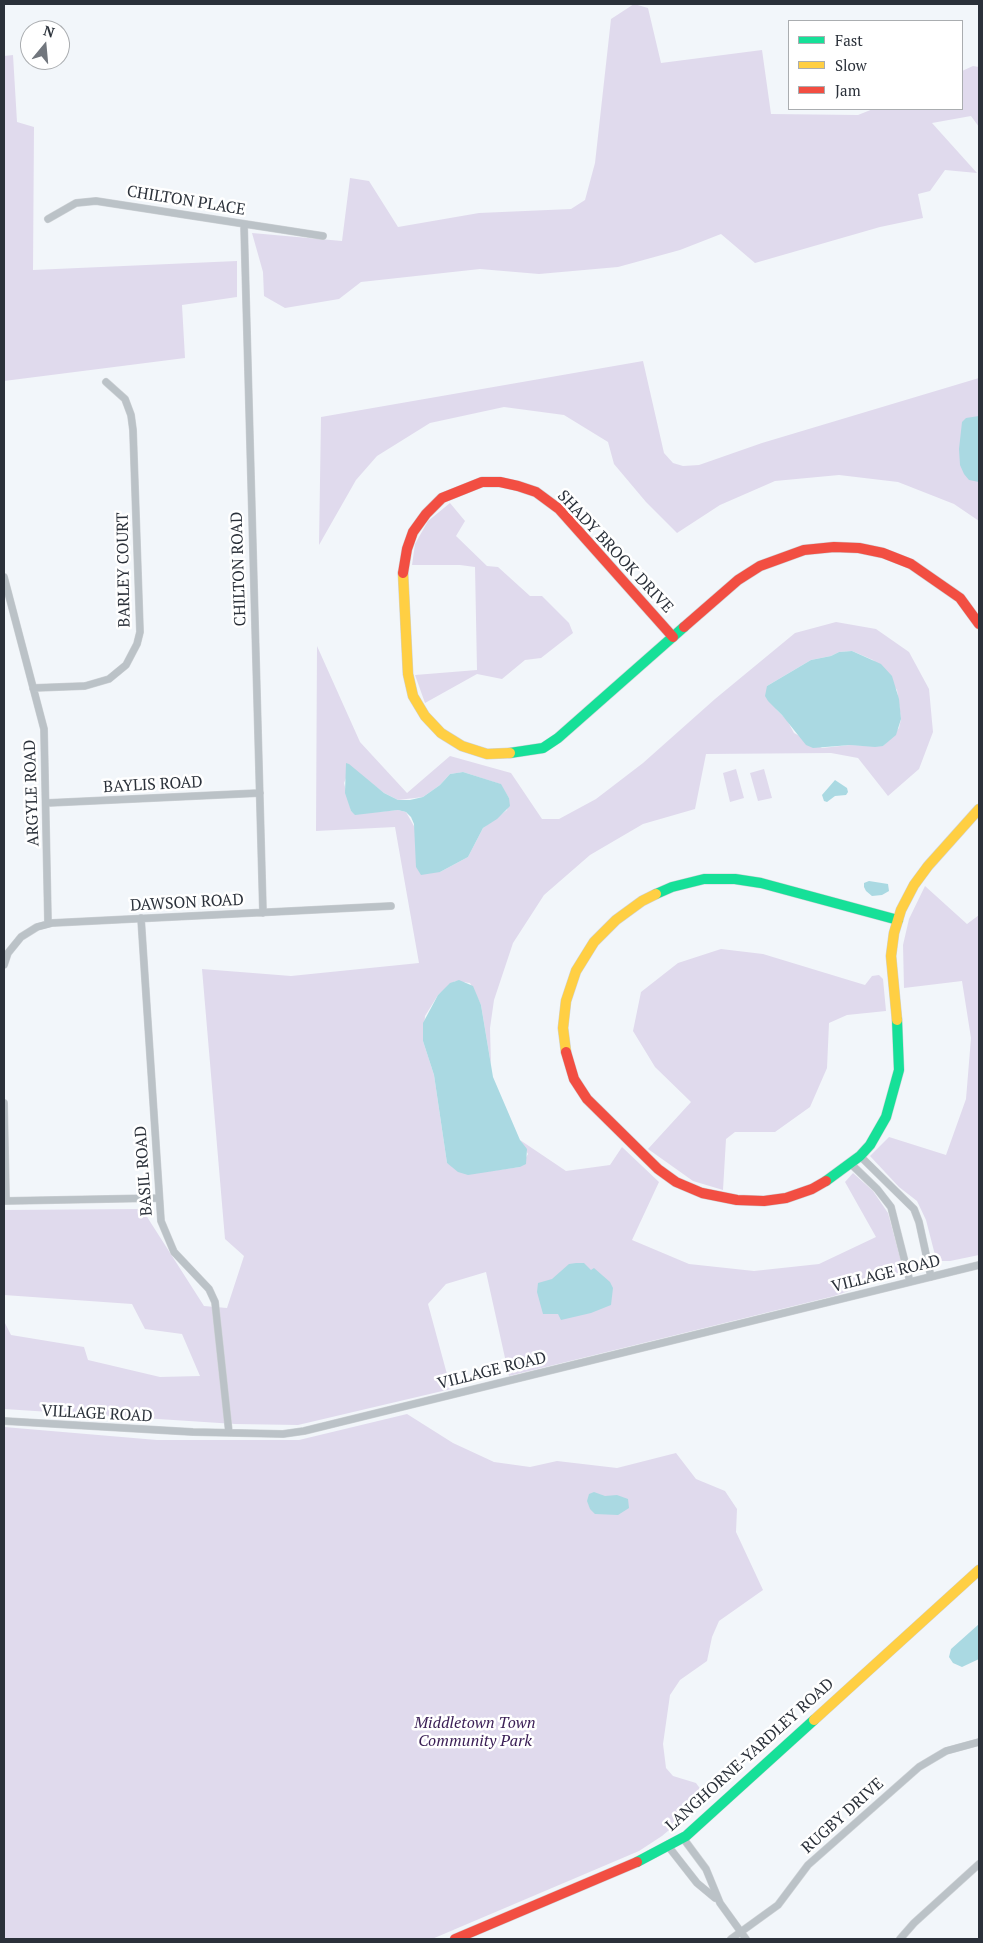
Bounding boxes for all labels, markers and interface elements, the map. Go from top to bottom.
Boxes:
north arrow [20,20,70,70]
text: N [41,20,57,42]
legend [788,20,963,110]
text: Fast [835,30,863,50]
text: Slow [835,55,867,75]
text: Jam [835,80,861,100]
street label: CHILTON PLACE [125,182,247,220]
street label: SHADY BROOK DRIVE [553,487,677,617]
street label: CHILTON ROAD [227,511,251,627]
street label: BARLEY COURT [113,512,135,628]
street label: ARGYLE ROAD [21,739,43,847]
street label: BAYLIS ROAD [103,773,203,797]
street label: DAWSON ROAD [130,890,244,916]
street label: BASIL ROAD [131,1125,157,1217]
street label: VILLAGE ROAD [830,1251,942,1297]
street label: VILLAGE ROAD [436,1348,548,1394]
street label: VILLAGE ROAD [41,1401,153,1427]
street label: LANGHORNE-YARDLEY ROAD [662,1674,838,1836]
park label: Middletown Town Community Park [414,1713,536,1751]
street label: RUGBY DRIVE [798,1774,888,1858]

